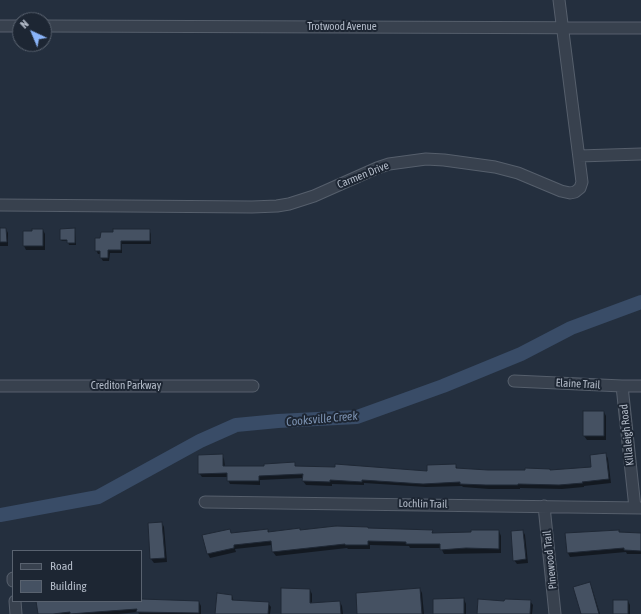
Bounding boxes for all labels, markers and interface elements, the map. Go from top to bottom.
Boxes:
north arrow [12,12,52,52]
text: N [18,18,31,31]
street label: Trotwood Avenue [307,20,377,34]
street label: Carmen Drive [335,159,391,191]
street label: Elaine Trail [555,376,601,392]
street label: Crediton Parkway [91,379,161,393]
street label: Killaleigh Road [617,404,637,466]
water label: Cooksville Creek [286,409,358,429]
street label: Lochlin Trail [398,497,448,511]
street label: Pinewood Trail [540,530,560,590]
legend [12,550,142,602]
text: Road [50,559,73,573]
text: Building [50,579,87,593]

